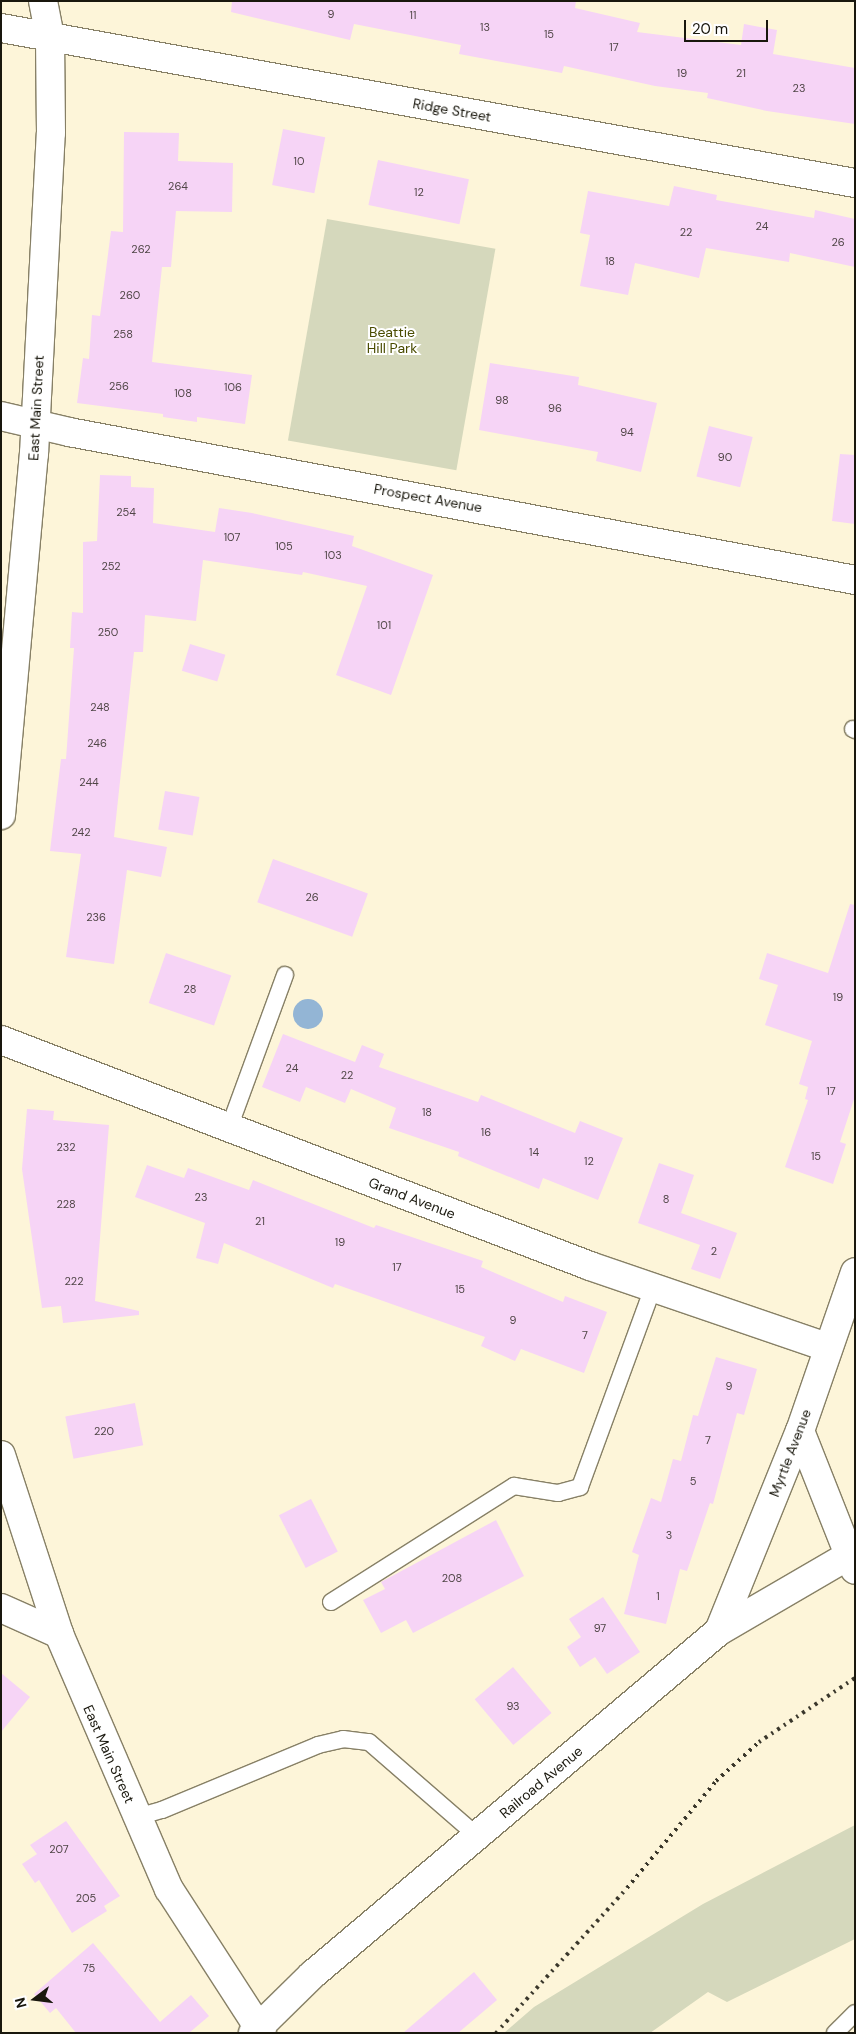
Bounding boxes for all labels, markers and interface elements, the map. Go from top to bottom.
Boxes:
house number: 9 [328,7,334,21]
house number: 11 [410,8,416,22]
scale bar [686,10,770,42]
text: 20 m [692,19,728,39]
house number: 13 [480,20,490,34]
house number: 15 [544,27,554,41]
house number: 17 [609,40,619,54]
house number: 19 [677,66,687,80]
house number: 21 [736,66,746,80]
house number: 23 [793,81,805,95]
street label: Ridge Street [411,95,493,125]
house number: 10 [294,154,304,168]
house number: 264 [168,179,188,193]
house number: 12 [414,185,424,199]
house number: 24 [756,219,768,233]
house number: 22 [680,225,692,239]
house number: 26 [831,235,845,249]
house number: 262 [131,242,151,256]
house number: 18 [605,254,615,268]
house number: 260 [120,288,140,302]
park label: Beattie Hill Park [367,324,417,357]
house number: 258 [113,327,133,341]
street label: East Main Street [25,355,47,461]
house number: 256 [109,379,129,393]
house number: 106 [224,380,242,394]
house number: 108 [174,386,192,400]
house number: 98 [495,393,509,407]
house number: 96 [548,401,562,415]
house number: 94 [620,425,634,439]
house number: 90 [718,450,732,464]
street label: Prospect Avenue [373,480,483,516]
house number: 254 [116,505,136,519]
house number: 107 [224,530,240,544]
house number: 105 [275,539,293,553]
house number: 103 [324,548,342,562]
house number: 252 [101,559,121,573]
house number: 101 [377,618,391,632]
house number: 250 [98,625,118,639]
house number: 248 [90,700,110,714]
house number: 246 [87,736,107,750]
house number: 244 [79,775,99,789]
house number: 242 [71,825,91,839]
house number: 26 [305,890,319,904]
house number: 236 [86,910,106,924]
house number: 28 [184,982,196,996]
house number: 19 [833,990,843,1004]
house number: 24 [286,1061,298,1075]
house number: 22 [341,1068,353,1082]
house number: 17 [826,1084,836,1098]
house number: 18 [422,1105,432,1119]
house number: 16 [481,1125,491,1139]
house number: 232 [56,1140,76,1154]
house number: 14 [529,1145,539,1159]
house number: 15 [811,1149,821,1163]
house number: 12 [584,1154,594,1168]
street label: Grand Avenue [366,1174,458,1222]
house number: 23 [195,1190,207,1204]
house number: 8 [663,1192,669,1206]
house number: 228 [56,1197,76,1211]
house number: 21 [255,1214,265,1228]
house number: 19 [335,1235,345,1249]
house number: 2 [711,1244,717,1258]
house number: 17 [392,1260,402,1274]
house number: 222 [64,1274,84,1288]
house number: 15 [455,1282,465,1296]
house number: 9 [510,1313,516,1327]
house number: 7 [582,1328,588,1342]
house number: 9 [726,1379,732,1393]
street label: Myrtle Avenue [766,1407,814,1499]
house number: 220 [94,1424,114,1438]
house number: 7 [705,1433,711,1447]
house number: 5 [690,1474,696,1488]
house number: 3 [666,1528,672,1542]
house number: 208 [442,1571,462,1585]
house number: 1 [656,1589,660,1603]
house number: 97 [594,1621,606,1635]
house number: 93 [506,1699,520,1713]
street label: East Main Street [80,1702,138,1806]
street label: Railroad Avenue [496,1742,586,1822]
house number: 207 [49,1842,69,1856]
house number: 205 [76,1891,96,1905]
house number: 75 [83,1961,95,1975]
north arrow [10,1974,60,2024]
text: N [10,1996,31,2010]

